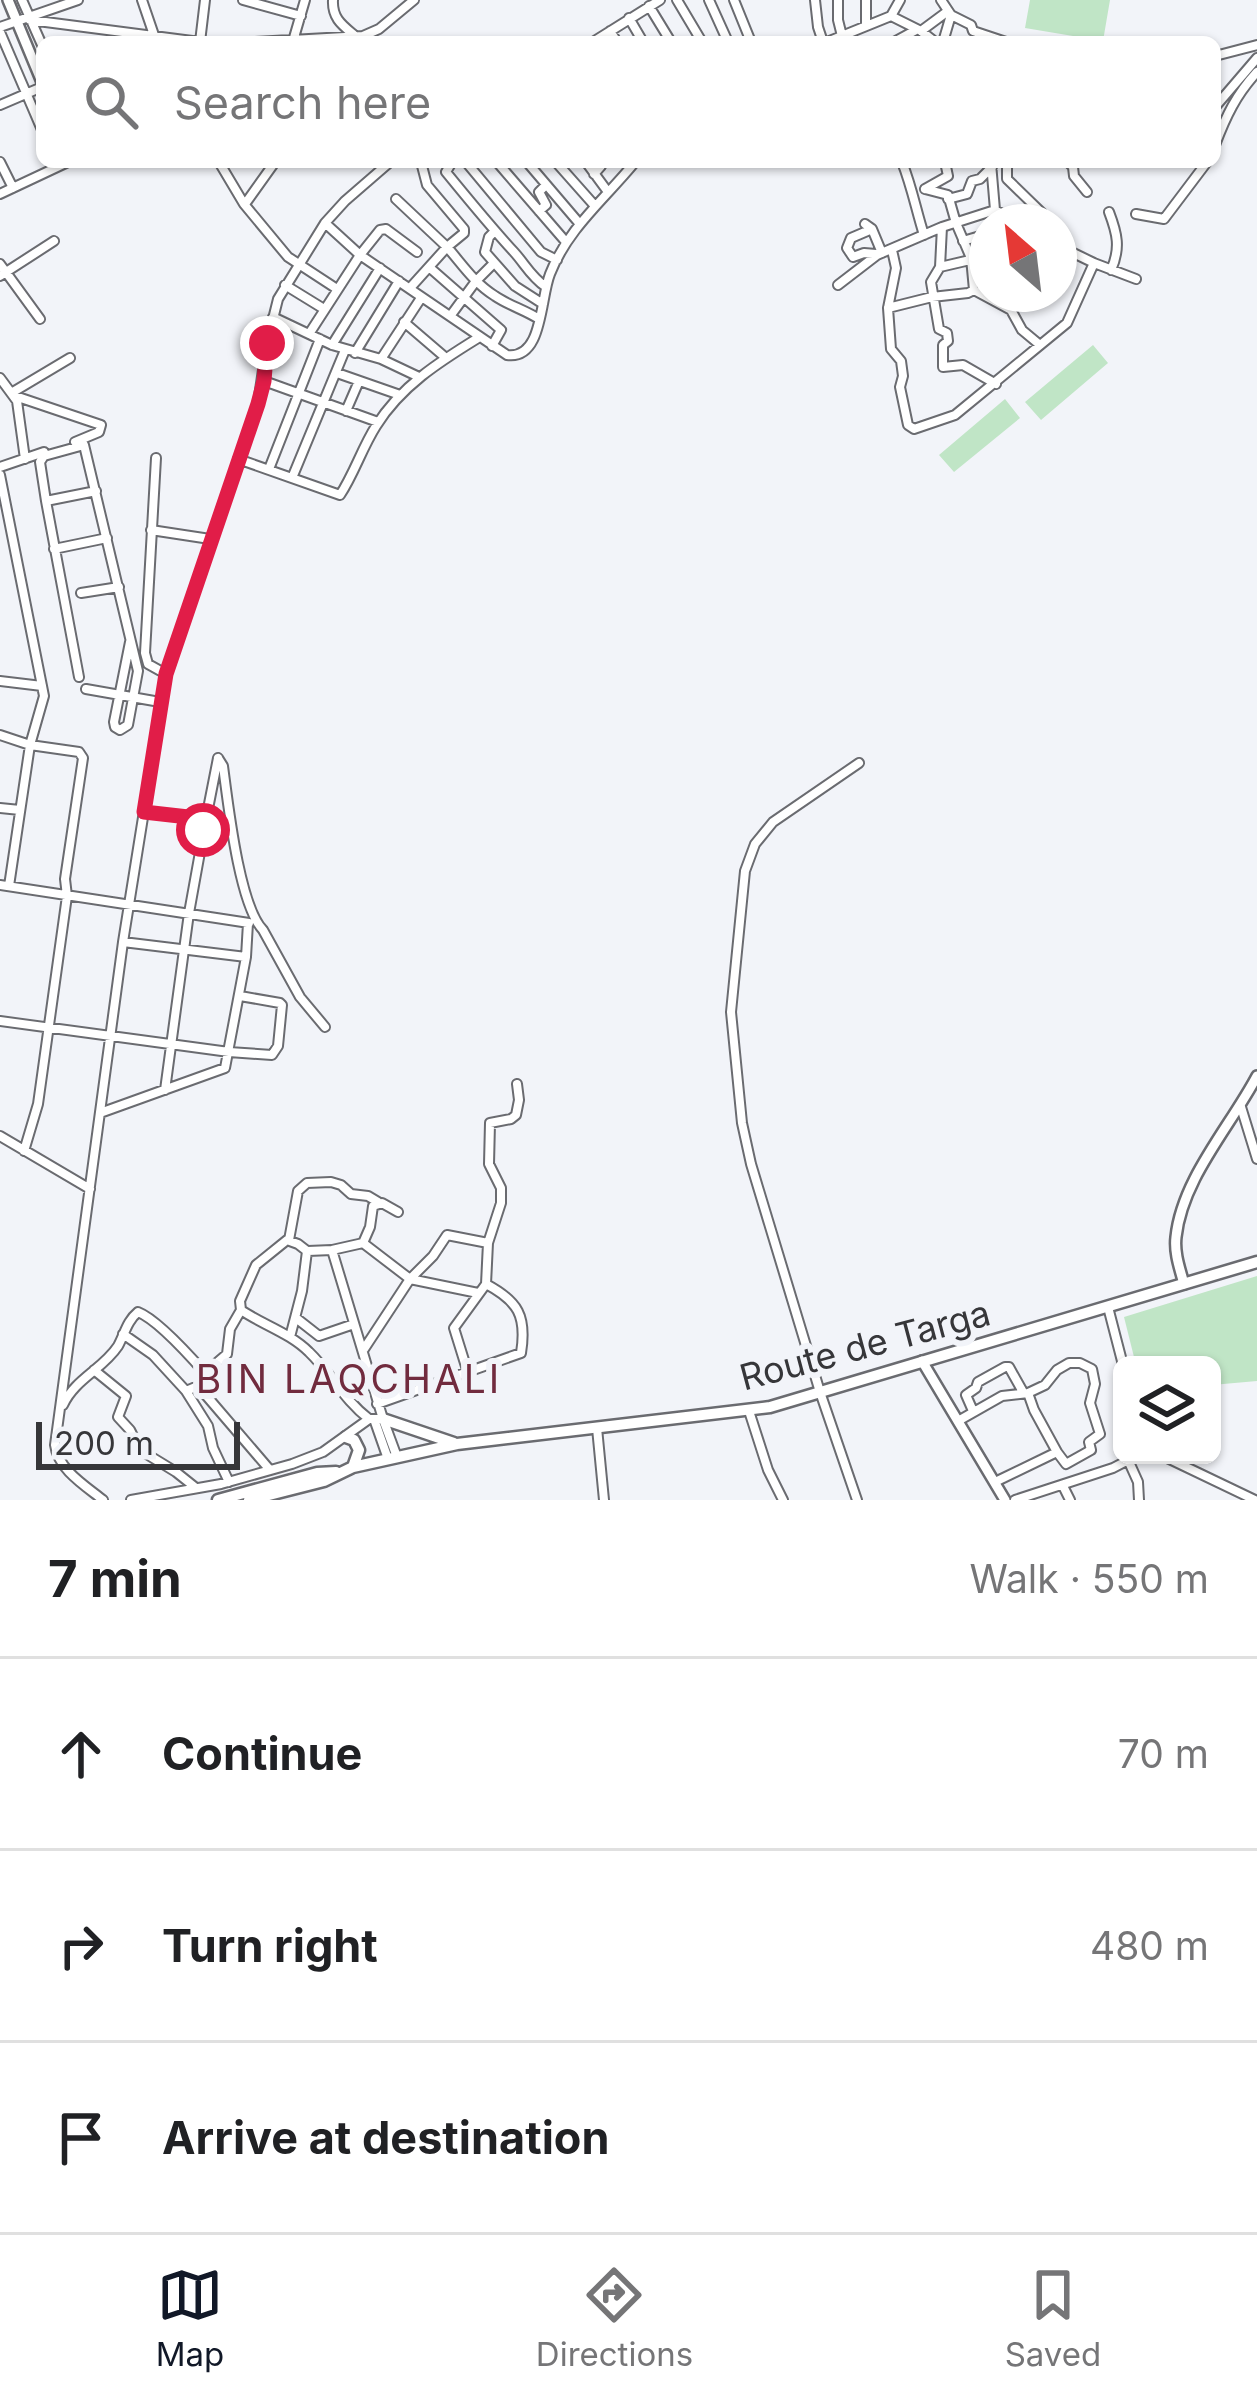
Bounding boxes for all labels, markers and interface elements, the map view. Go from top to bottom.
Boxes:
search box [36,36,1221,168]
icon: search [78,69,144,135]
text: Search here [174,75,431,130]
north arrow [969,204,1077,312]
route end [240,316,294,370]
route start [176,803,230,857]
street label: Route de Targa [735,1290,995,1400]
district label: BIN LAQCHALI [196,1355,502,1402]
map controls [1113,1356,1221,1464]
button: layers [1113,1356,1221,1464]
scale bar [36,1416,240,1469]
text: 200 m [54,1423,154,1463]
text: 7 min [48,1548,182,1609]
text: Walk · 550 m [969,1555,1209,1602]
icon: ahead [48,1721,114,1787]
text: Continue [162,1726,362,1781]
text: 70 m [1118,1730,1209,1777]
icon: right [48,1913,114,1979]
text: Turn right [162,1918,378,1973]
text: 480 m [1090,1922,1209,1969]
icon: arrive [48,2105,114,2171]
text: Arrive at destination [162,2110,609,2165]
tab: Map [156,2262,224,2374]
tab: Directions [536,2262,693,2374]
tab: Saved [1005,2262,1101,2374]

